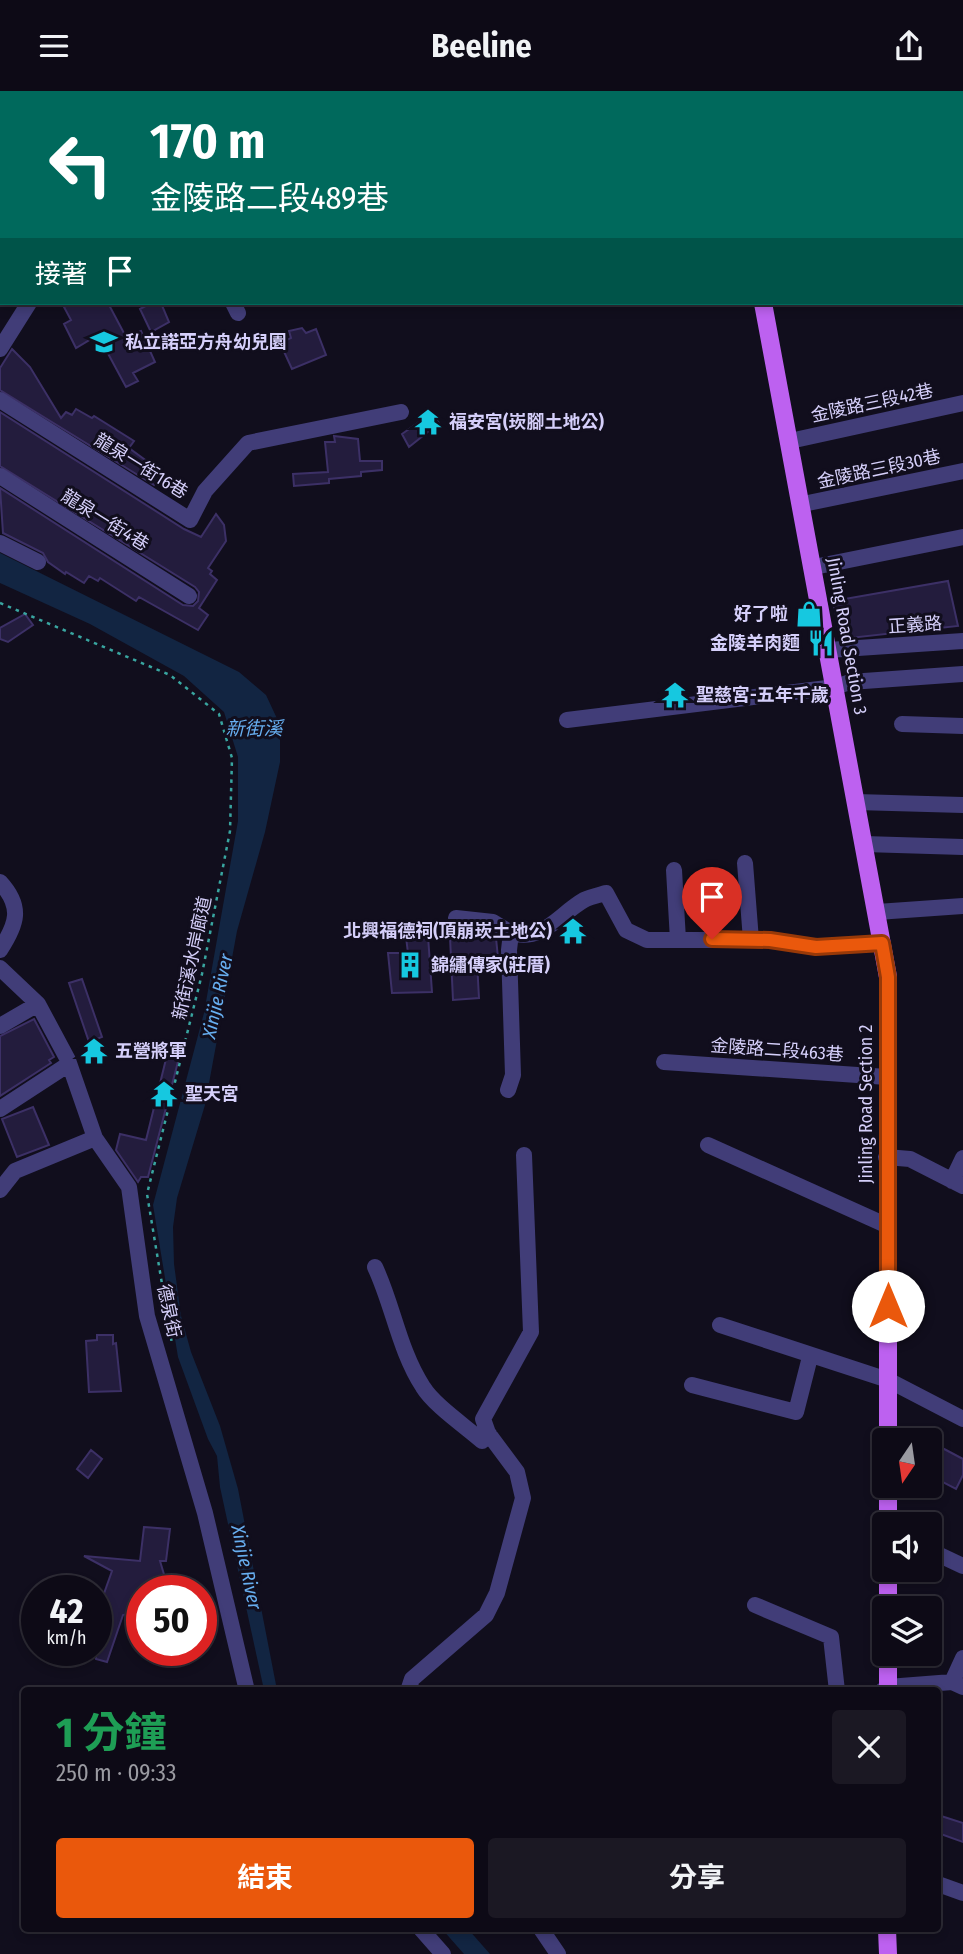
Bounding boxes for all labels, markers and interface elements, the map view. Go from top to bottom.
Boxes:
icon: menu [35,27,73,65]
text: Beeline [431,27,532,65]
icon: share [890,27,928,65]
text: 170 m [150,112,266,171]
icon: left [35,119,126,210]
text: 金陵路二段489巷 [150,179,389,217]
icon: arrive [101,252,139,290]
text: 接著 [35,259,87,290]
school or university icon: 私立諾亞方舟幼兒園 [89,327,119,357]
place label: 私立諾亞方舟幼兒園 [125,331,287,353]
street label: 金陵路三段42巷 [809,379,935,427]
temple icon: 福安宮(崁腳土地公) [413,407,443,437]
place label: 福安宮(崁腳土地公) [449,411,604,433]
street label: 龍泉一街16巷 [90,429,192,503]
street label: 金陵路三段30巷 [815,445,943,493]
street label: 龍泉一街4巷 [57,485,153,555]
street label: Jinling Road Section 3 [822,556,872,716]
shop icon: 好了啦 [794,599,824,629]
place label: 好了啦 [734,603,788,625]
street label: 正義路 [887,612,943,638]
restaurant icon: 金陵羊肉麵 [806,628,836,658]
place label: 金陵羊肉麵 [710,632,800,654]
temple icon: 聖慈宮-五年千歲 [660,680,690,710]
place label: 聖慈宮-五年千歲 [696,684,829,706]
water label: 新街溪 [225,717,285,740]
pin [682,867,742,939]
icon: arrive [693,878,731,916]
street label: 新街溪水岸廊道 [168,894,216,1022]
temple icon: 北興福德祠(頂崩崁土地公) [558,916,588,946]
place label: 北興福德祠(頂崩崁土地公) [343,920,553,942]
water label: Xinjie River [197,950,238,1041]
building icon: 錦繡傳家(莊厝) [395,950,425,980]
place label: 錦繡傳家(莊厝) [431,954,550,976]
street label: Jinling Road Section 2 [855,1024,877,1184]
street label: 金陵路二段463巷 [710,1034,844,1066]
temple icon: 五營將軍 [79,1036,109,1066]
place label: 五營將軍 [115,1040,187,1062]
temple icon: 聖天宮 [149,1079,179,1109]
place label: 聖天宮 [185,1083,239,1105]
position arrow [851,1269,925,1343]
street label: 德泉街 [153,1282,185,1340]
north arrow [872,1428,942,1498]
map controls [872,1428,942,1666]
button: sound [872,1512,942,1582]
water label: Xinjie River [226,1522,267,1613]
speed limit sign: 50 [126,1575,217,1666]
text: 42 [50,1590,83,1632]
button: layers [872,1596,942,1666]
text: km/h [46,1627,87,1649]
text: 1 分鐘 [56,1708,167,1758]
button: close [832,1710,906,1784]
text: 250 m · 09:33 [56,1759,176,1787]
button: 結束 [56,1838,474,1918]
button: 分享 [488,1838,906,1918]

